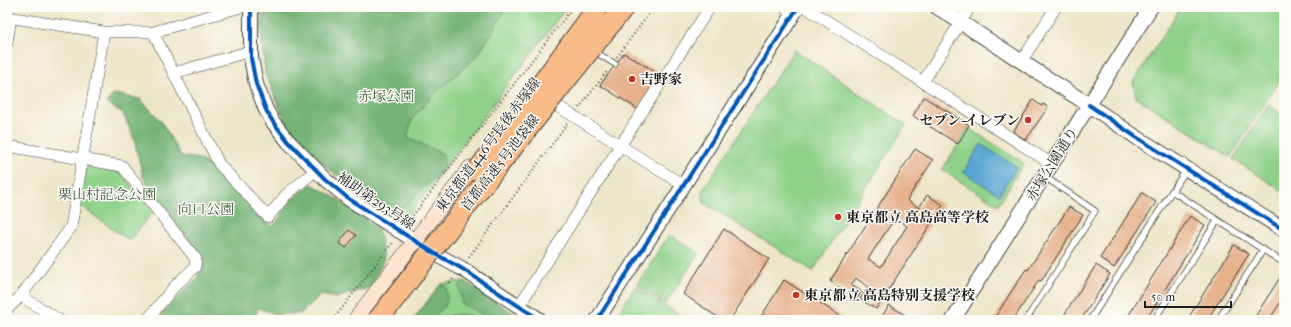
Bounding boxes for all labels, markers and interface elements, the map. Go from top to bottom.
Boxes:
place label: 吉野家 [640,71,682,88]
street label: 東京都道446号長後赤塚線 [432,74,544,216]
marker: 吉野家 [627,74,637,84]
park label: 赤塚公園 [358,88,414,105]
street label: 首都高速5号池袋線 [457,111,543,215]
place label: セブン-イレブン [919,112,1020,129]
marker: セブン-イレブン [1023,115,1033,125]
street label: 赤塚公園通り [1023,124,1081,204]
street label: 補助第293号線 [334,169,418,233]
park label: 栗山村記念公園 [58,186,156,203]
park label: 向口公園 [178,201,234,218]
place label: 東京都立 高島高等学校 [846,209,989,226]
marker: 東京都立 高島高等学校 [833,212,843,222]
scale bar [1145,283,1231,309]
place label: 東京都立 高島特別支援学校 [804,287,975,304]
marker: 東京都立 高島特別支援学校 [791,290,801,300]
text: 50 m [1151,290,1175,304]

